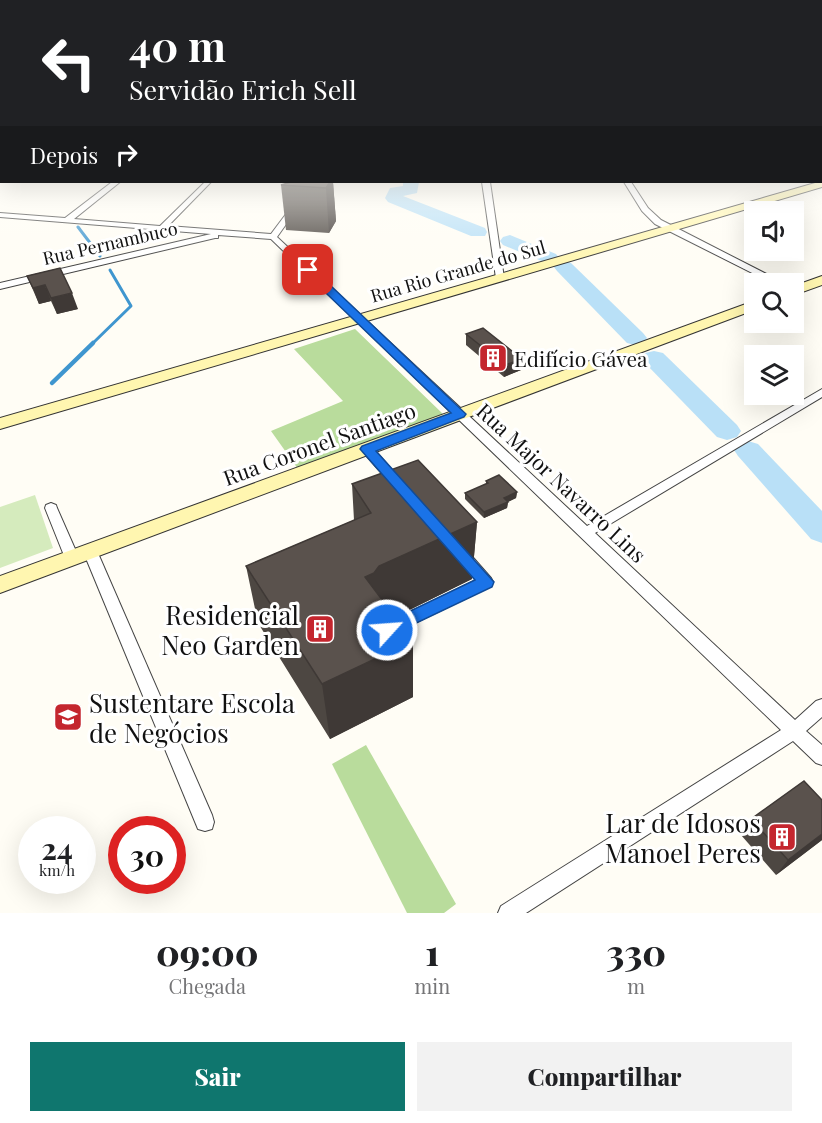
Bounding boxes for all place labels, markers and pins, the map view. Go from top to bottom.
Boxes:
pin [282,244,333,295]
building icon: Edifício Gávea [477,342,509,374]
place label: Edifício Gávea [514,344,648,372]
place label: Residencial Neo Garden [161,597,299,662]
building icon: Residencial Neo Garden [304,613,336,645]
place label: Sustentare Escola de Negócios [89,685,295,750]
school or university icon: Sustentare Escola de Negócios [52,701,84,733]
place label: Lar de Idosos Manoel Peres [605,805,761,870]
building icon: Lar de Idosos Manoel Peres [766,821,798,853]

